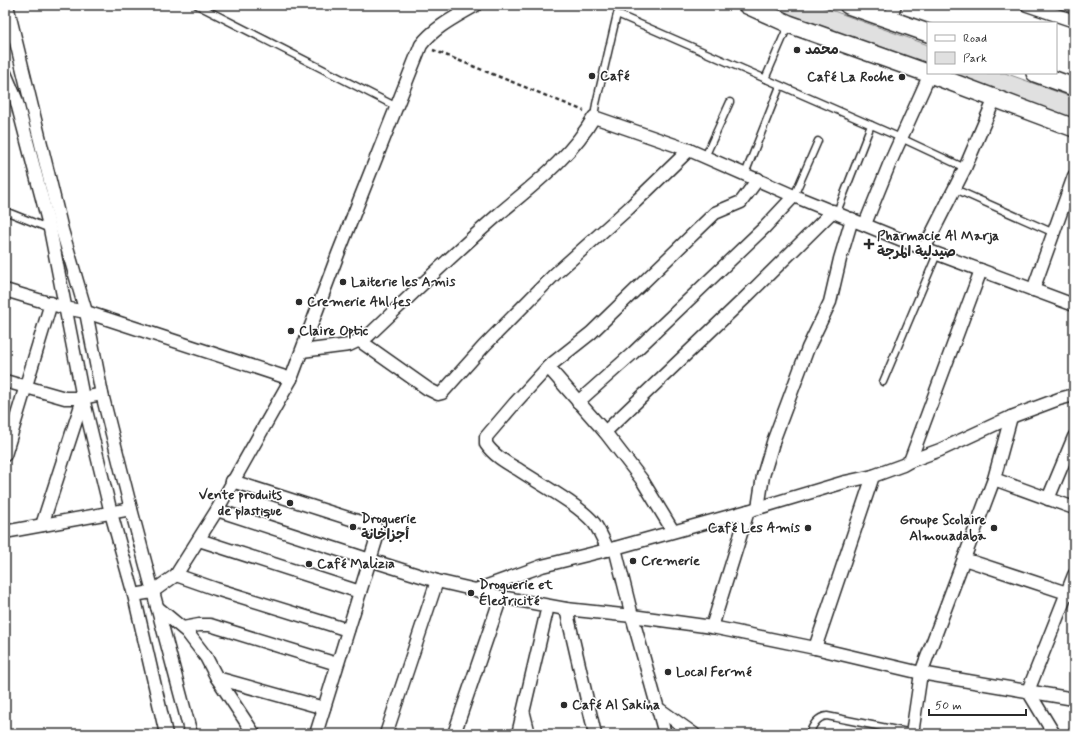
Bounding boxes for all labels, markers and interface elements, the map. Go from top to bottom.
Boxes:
legend [927,22,1057,74]
text: Road [963,31,987,47]
place label: محمد [805,41,839,59]
marker: محمد [792,45,802,55]
text: Park [963,51,987,67]
place label: Café [600,67,630,85]
place label: Café La Roche [807,68,894,86]
marker: Café [587,71,597,81]
marker: Café La Roche [897,72,907,82]
place label: Pharmacie Al Marja صيدلية المرجة [877,227,999,261]
marker: Pharmacie Al Marja صيدلية المرجة [864,239,874,249]
place label: Laiterie les Amis [351,273,456,291]
marker: Laiterie les Amis [338,277,348,287]
place label: Cremerie Ahl fes [307,293,412,311]
marker: Cremerie Ahl fes [294,297,304,307]
place label: Claire Optic [299,322,369,340]
marker: Claire Optic [286,326,296,336]
place label: Vente produits de plastique [199,486,282,520]
marker: Vente produits de plastique [285,498,295,508]
place label: Droguerie أجزاخانة [361,510,416,544]
place label: Groupe Scolaire Almouadaba [900,511,987,545]
place label: Café Les Amis [708,519,801,537]
marker: Droguerie أجزاخانة [348,522,358,532]
marker: Café Les Amis [803,523,813,533]
marker: Groupe Scolaire Almouadaba [989,523,999,533]
place label: Cremerie [641,552,700,570]
place label: Café Malizia [317,555,395,573]
marker: Cremerie [628,556,638,566]
marker: Café Malizia [304,559,314,569]
place label: Droguerie et Électricité [479,576,553,610]
marker: Droguerie et Électricité [466,588,476,598]
place label: Local Fermé [676,663,752,681]
marker: Local Fermé [663,667,673,677]
scale bar [929,691,1026,717]
place label: Café Al Sakina [572,696,660,714]
text: 50 m [935,698,962,714]
marker: Café Al Sakina [559,700,569,710]

